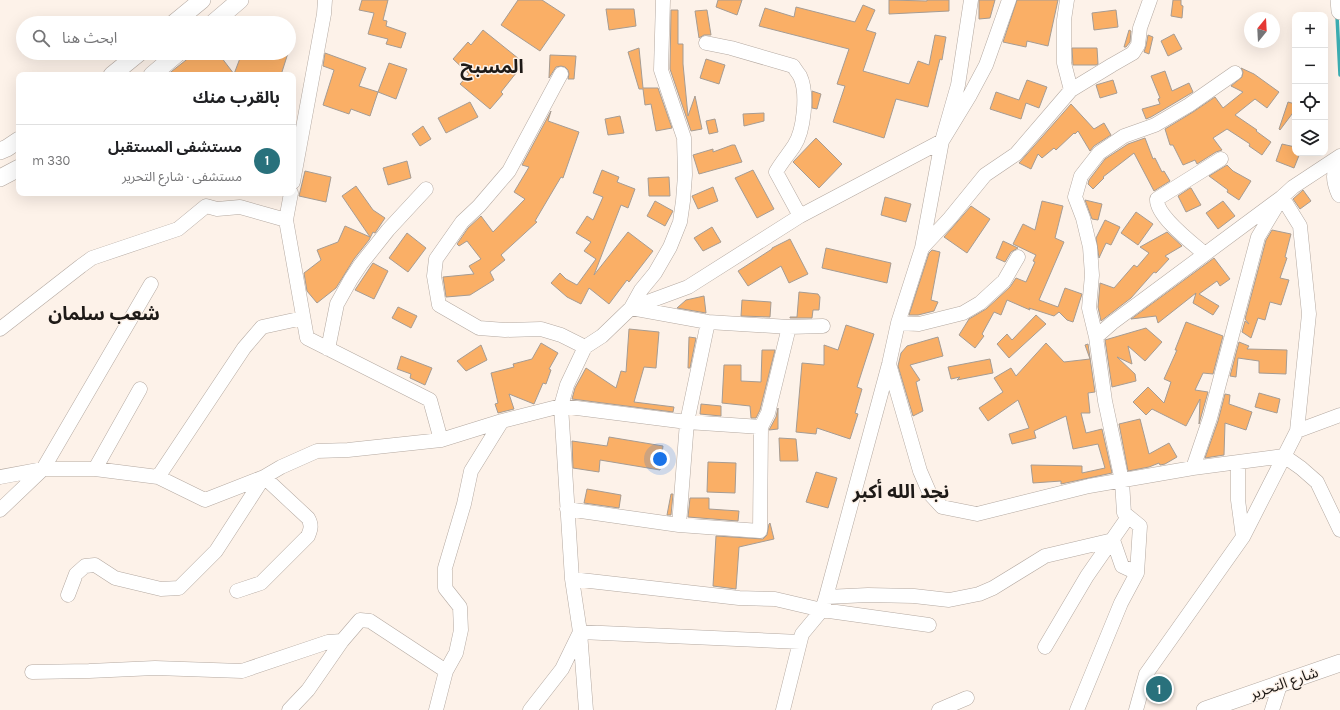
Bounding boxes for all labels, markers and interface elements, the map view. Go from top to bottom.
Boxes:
north arrow [1244,12,1280,48]
map controls [1292,12,1328,156]
button: + [1292,12,1328,48]
search box [16,16,296,60]
icon: search [30,27,52,49]
text: ابحث هنا [62,29,117,47]
button: − [1292,48,1328,84]
district label: المسبح [460,56,524,81]
button: locate [1292,84,1328,120]
text: بالقرب منك [193,87,280,107]
button: layers [1292,120,1328,156]
text: مستشفى المستقبل [108,138,242,156]
text: 330 m [32,153,70,168]
text: 1 [265,153,269,168]
text: مستشفى · شارع التحرير [122,169,242,184]
district label: شعب سلمان [48,303,160,325]
your location [650,449,670,469]
district label: نجد الله أكبر [852,478,949,503]
street label: شارع التحرير [1246,663,1322,706]
pin: 1 [1146,674,1172,704]

